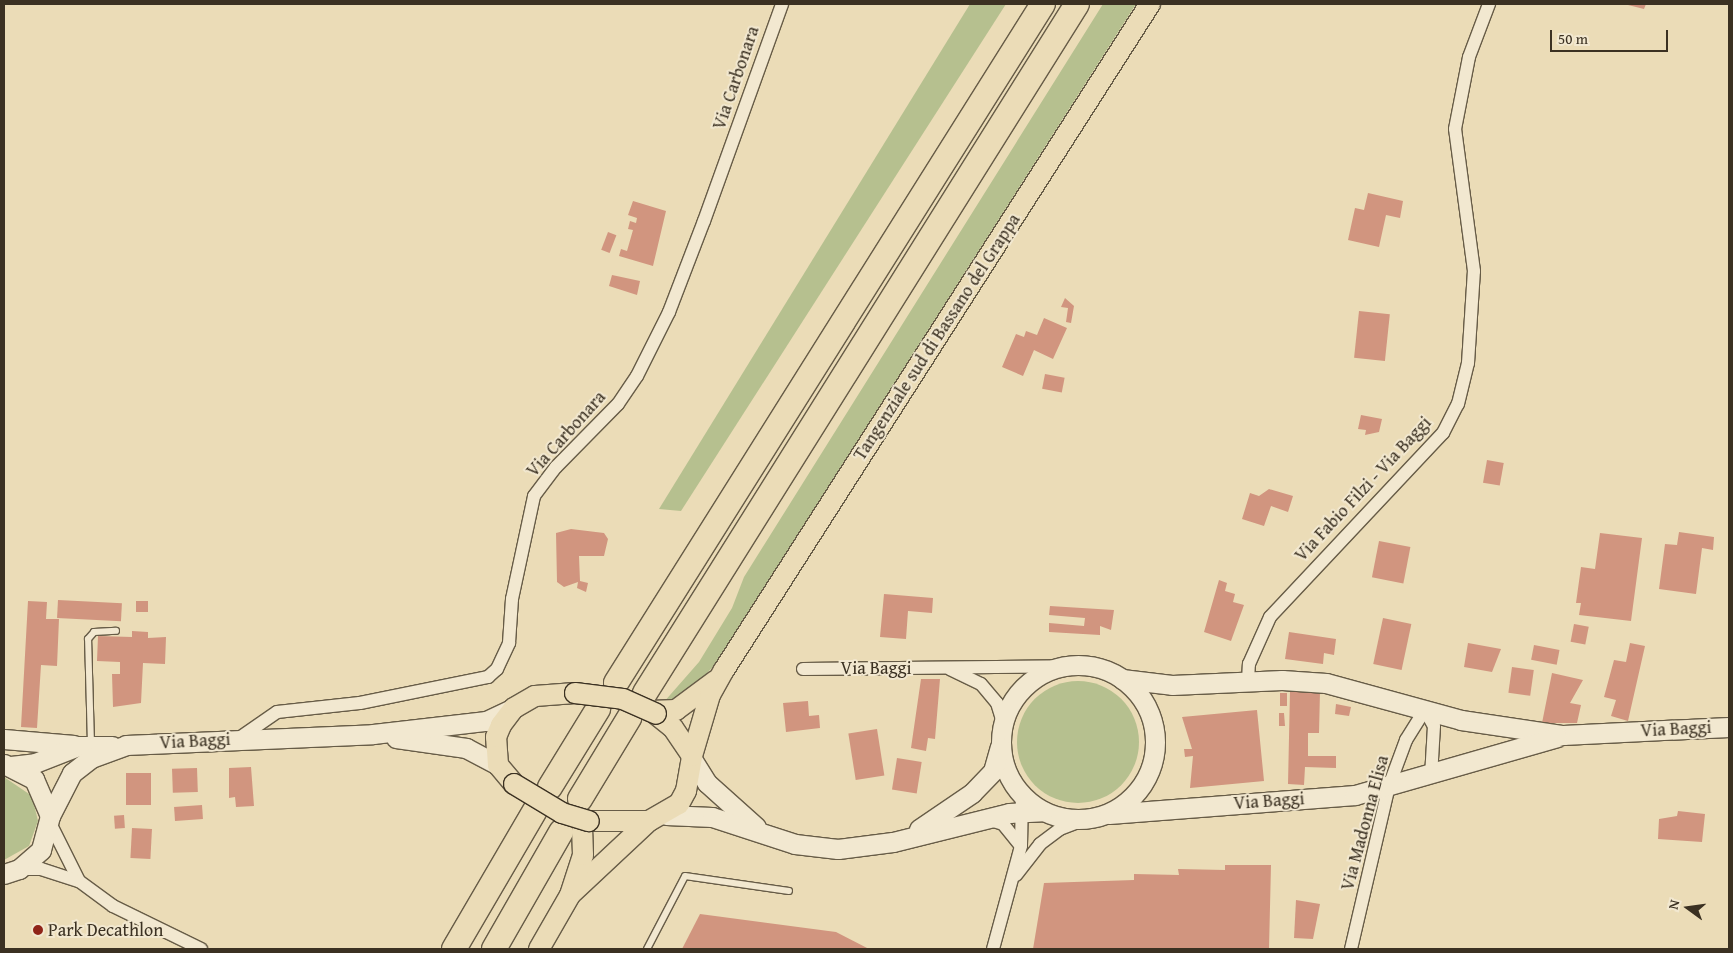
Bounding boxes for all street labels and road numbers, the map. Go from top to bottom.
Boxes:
street label: Via Carbonara [708,23,764,133]
street label: Tangenziale sud di Bassano del Grappa [849,210,1025,464]
street label: Via Carbonara [522,387,610,481]
street label: Via Fabio Filzi - Via Baggi [1290,412,1436,566]
street label: Via Baggi [841,657,911,679]
street label: Via Baggi [1640,716,1712,742]
street label: Via Baggi [159,728,231,754]
street label: Via Madonna Elisa [1337,753,1393,893]
street label: Via Baggi [1233,788,1305,814]

